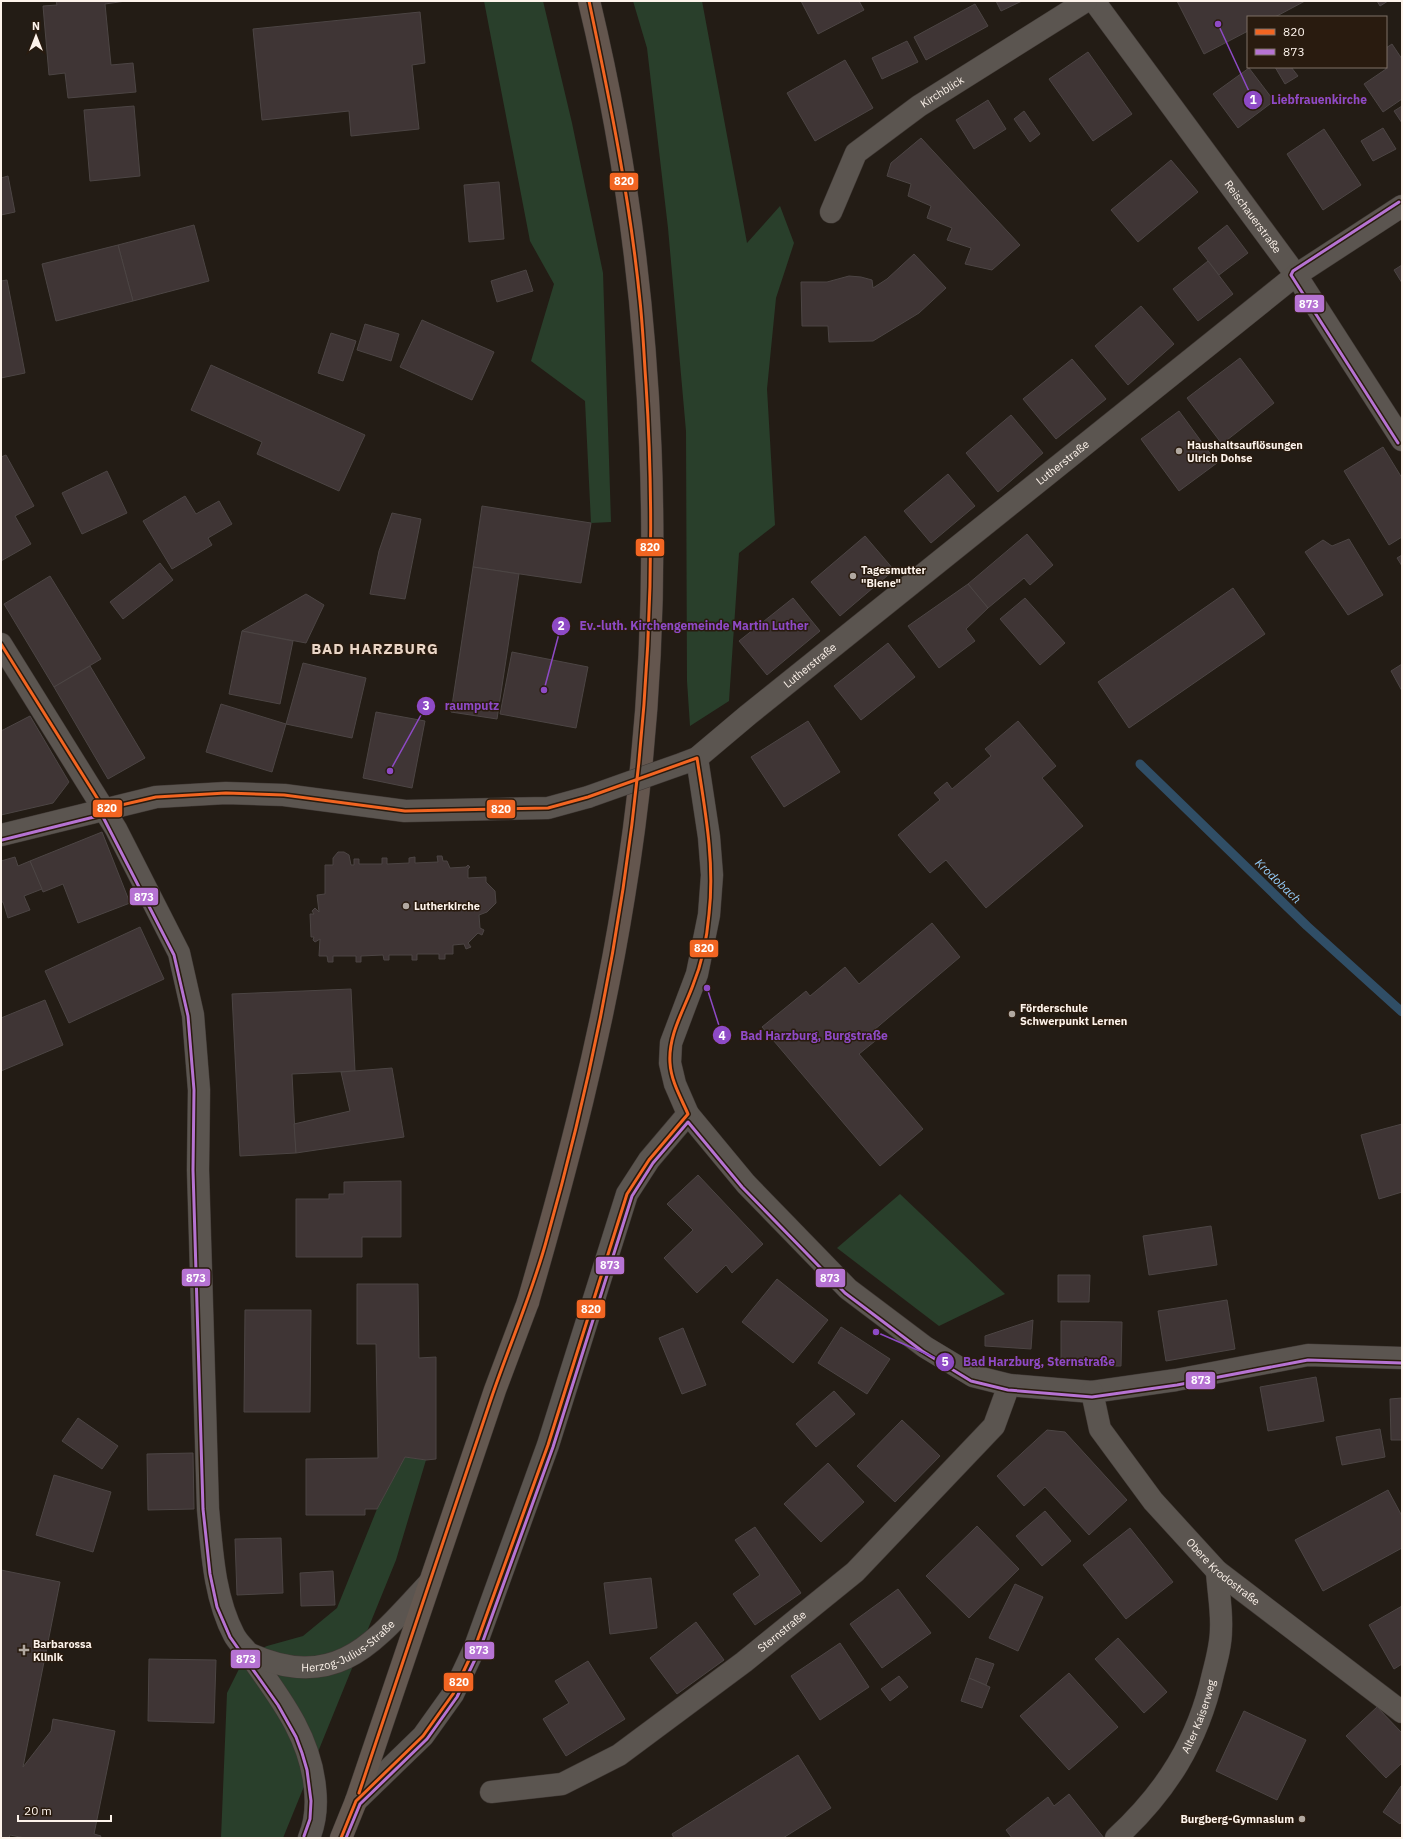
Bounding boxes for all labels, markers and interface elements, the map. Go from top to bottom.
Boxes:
north arrow [16,16,56,56]
legend [1247,16,1387,68]
text: N [32,19,40,33]
text: 820 [1283,24,1305,39]
text: 873 [1283,44,1305,59]
street label: Kirchblick [918,72,967,110]
callout: Liebfrauenkirche [1243,88,1375,112]
text: 1 [1249,92,1257,107]
text: Liebfrauenkirche [1271,92,1367,107]
line badge: 820 [609,172,639,191]
text: 820 [614,174,634,188]
street label: Reischauerstraße [1222,177,1285,256]
line badge: 873 [1294,294,1325,313]
text: 873 [1299,297,1319,311]
street label: Lutherstraße [1033,437,1092,488]
place label: Haushaltsauflösungen Ulrich Dohse [1187,438,1303,465]
marker: Haushaltsauflösungen Ulrich Dohse [1174,446,1184,456]
line badge: 820 [635,538,665,557]
text: 820 [640,540,660,554]
place label: Tagesmutter "Biene" [861,563,927,590]
marker: Tagesmutter "Biene" [848,571,858,581]
callout: Ev.-luth. Kirchengemeinde Martin Luther [551,614,816,638]
text: 2 [557,618,565,633]
text: Ev.-luth. Kirchengemeinde Martin Luther [579,618,809,633]
district label: BAD HARZBURG [311,639,439,658]
street label: Lutherstraße [781,640,839,691]
callout: raumputz [416,694,507,718]
text: 3 [422,698,430,713]
text: raumputz [445,698,499,713]
line badge: 820 [92,799,123,818]
line badge: 820 [486,799,516,819]
text: 820 [97,801,117,815]
text: 820 [491,802,511,816]
water label: Krodobach [1252,855,1305,906]
line badge: 873 [129,887,159,906]
text: 873 [134,890,154,904]
place label: Lutherkirche [414,899,480,913]
marker: Lutherkirche [401,901,411,911]
line badge: 820 [689,939,719,958]
text: 820 [694,941,714,955]
place label: Förderschule Schwerpunkt Lernen [1020,1001,1127,1028]
marker: Förderschule Schwerpunkt Lernen [1007,1009,1017,1019]
callout: Bad Harzburg, Burgstraße [712,1023,896,1047]
text: 4 [718,1028,726,1043]
text: Bad Harzburg, Burgstraße [740,1028,888,1043]
line badge: 873 [595,1256,625,1275]
text: 873 [600,1258,620,1272]
line badge: 873 [181,1268,211,1287]
line badge: 873 [815,1268,846,1288]
text: 873 [186,1271,206,1285]
text: 873 [820,1271,840,1285]
line badge: 820 [576,1299,606,1319]
text: 820 [581,1302,601,1316]
callout: Bad Harzburg, Sternstraße [935,1350,1123,1374]
text: 5 [941,1354,949,1369]
text: Bad Harzburg, Sternstraße [963,1354,1115,1369]
line badge: 873 [1185,1371,1216,1390]
text: 873 [1191,1373,1211,1387]
street label: Obere Krodostraße [1183,1535,1263,1608]
street label: Sternstraße [755,1607,809,1655]
street label: Herzog-Julius-Straße [301,1617,398,1675]
place label: Barbarossa Klinik [33,1637,92,1664]
line badge: 873 [464,1641,495,1660]
text: 873 [469,1643,489,1657]
marker: Barbarossa Klinik [18,1644,30,1656]
line badge: 873 [230,1649,261,1669]
text: 873 [236,1652,256,1666]
line badge: 820 [443,1672,474,1692]
text: 820 [449,1675,469,1689]
street label: Alter Kaiserweg [1178,1678,1218,1756]
scale bar [18,1797,111,1823]
text: 20 m [24,1803,52,1818]
place label: Burgberg-Gymnasium [1180,1812,1294,1826]
marker: Burgberg-Gymnasium [1297,1814,1307,1824]

